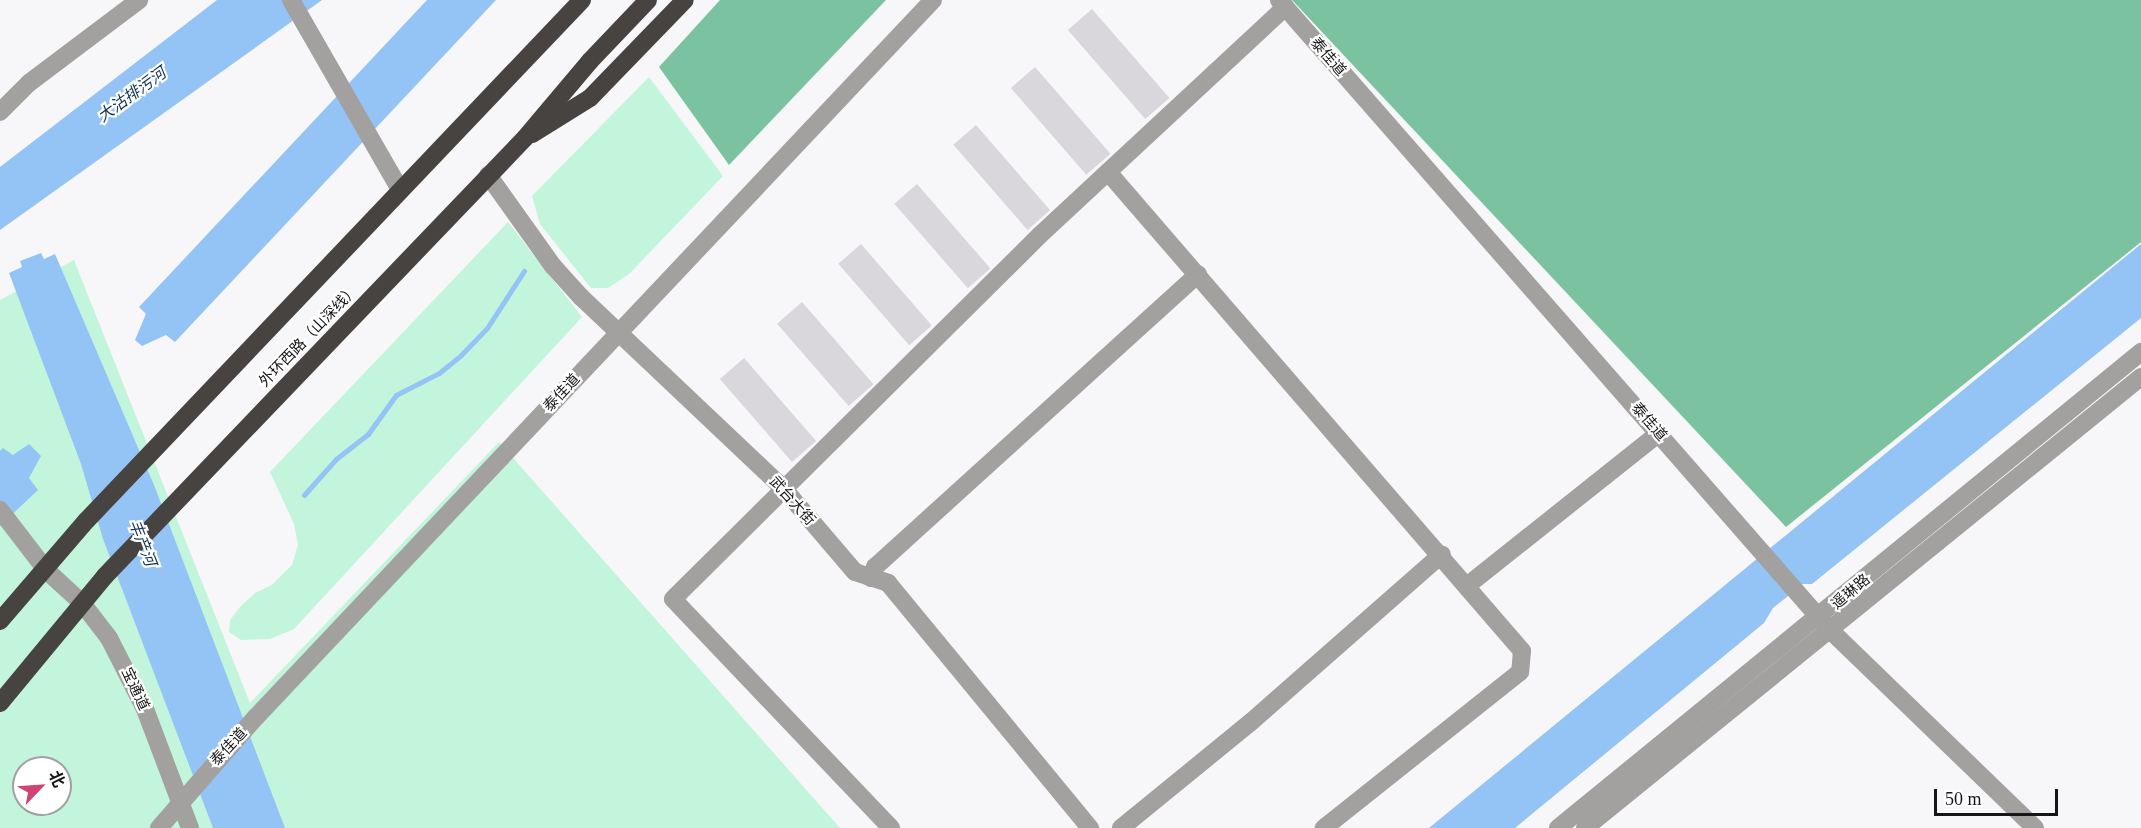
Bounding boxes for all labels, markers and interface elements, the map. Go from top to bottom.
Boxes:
street label: 泰佳道 [1306,34,1350,80]
water label: 大沽排污河 [94,64,170,126]
street label: 外环西路（山深线） [256,281,362,391]
street label: 泰佳道 [540,370,584,416]
street label: 泰佳道 [1627,399,1671,445]
street label: 武台大街 [765,473,819,529]
water label: 丰产河 [124,517,160,569]
street label: 遥琳路 [1828,571,1874,613]
street label: 宝通道 [117,665,153,713]
street label: 泰佳道 [207,724,251,770]
north arrow [12,756,72,816]
text: 北 [46,768,68,790]
scale bar [1937,777,2062,815]
text: 50 m [1945,789,1982,809]

